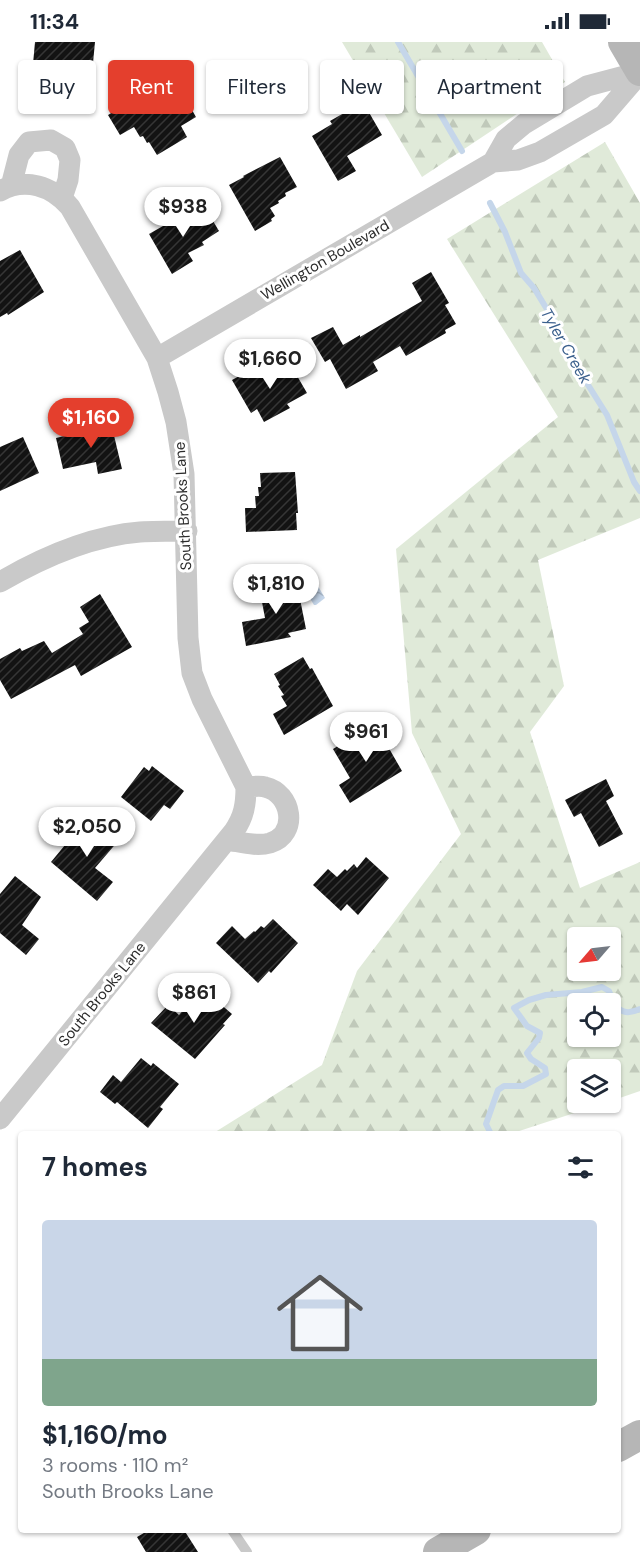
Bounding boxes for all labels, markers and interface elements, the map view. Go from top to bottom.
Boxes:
text: 11:34 [30,7,79,36]
chip: Buy [18,60,96,114]
chip: Rent [108,60,194,114]
chip: Filters [206,60,308,114]
chip: New [320,60,404,114]
chip: Apartment [416,60,563,114]
pin: $938 [147,187,219,238]
text: $938 [158,193,208,219]
street label: Wellington Boulevard [257,215,393,305]
water label: Tyler Creek [536,304,597,388]
pin: $1,660 [221,339,319,390]
text: $1,660 [238,345,302,371]
pin: $1,160 [42,398,140,449]
text: $1,160 [62,404,120,430]
street label: South Brooks Lane [170,441,196,571]
pin: $1,810 [227,564,325,615]
text: $1,810 [247,570,305,596]
pin: $961 [330,712,402,763]
text: $961 [344,718,388,744]
pin: $2,050 [38,807,136,858]
text: $2,050 [52,813,122,839]
north arrow [567,927,621,981]
map controls [567,927,621,1113]
street label: South Brooks Lane [54,938,150,1050]
pin: $861 [158,973,230,1024]
text: $861 [172,979,216,1005]
button: locate [567,993,621,1047]
button: layers [567,1059,621,1113]
text: 7 homes [42,1150,148,1184]
icon: filters [564,1151,597,1184]
icon: home [266,1259,374,1367]
text: $1,160/mo [42,1418,168,1452]
text: 3 rooms · 110 m² [42,1452,188,1478]
text: South Brooks Lane [42,1478,214,1504]

